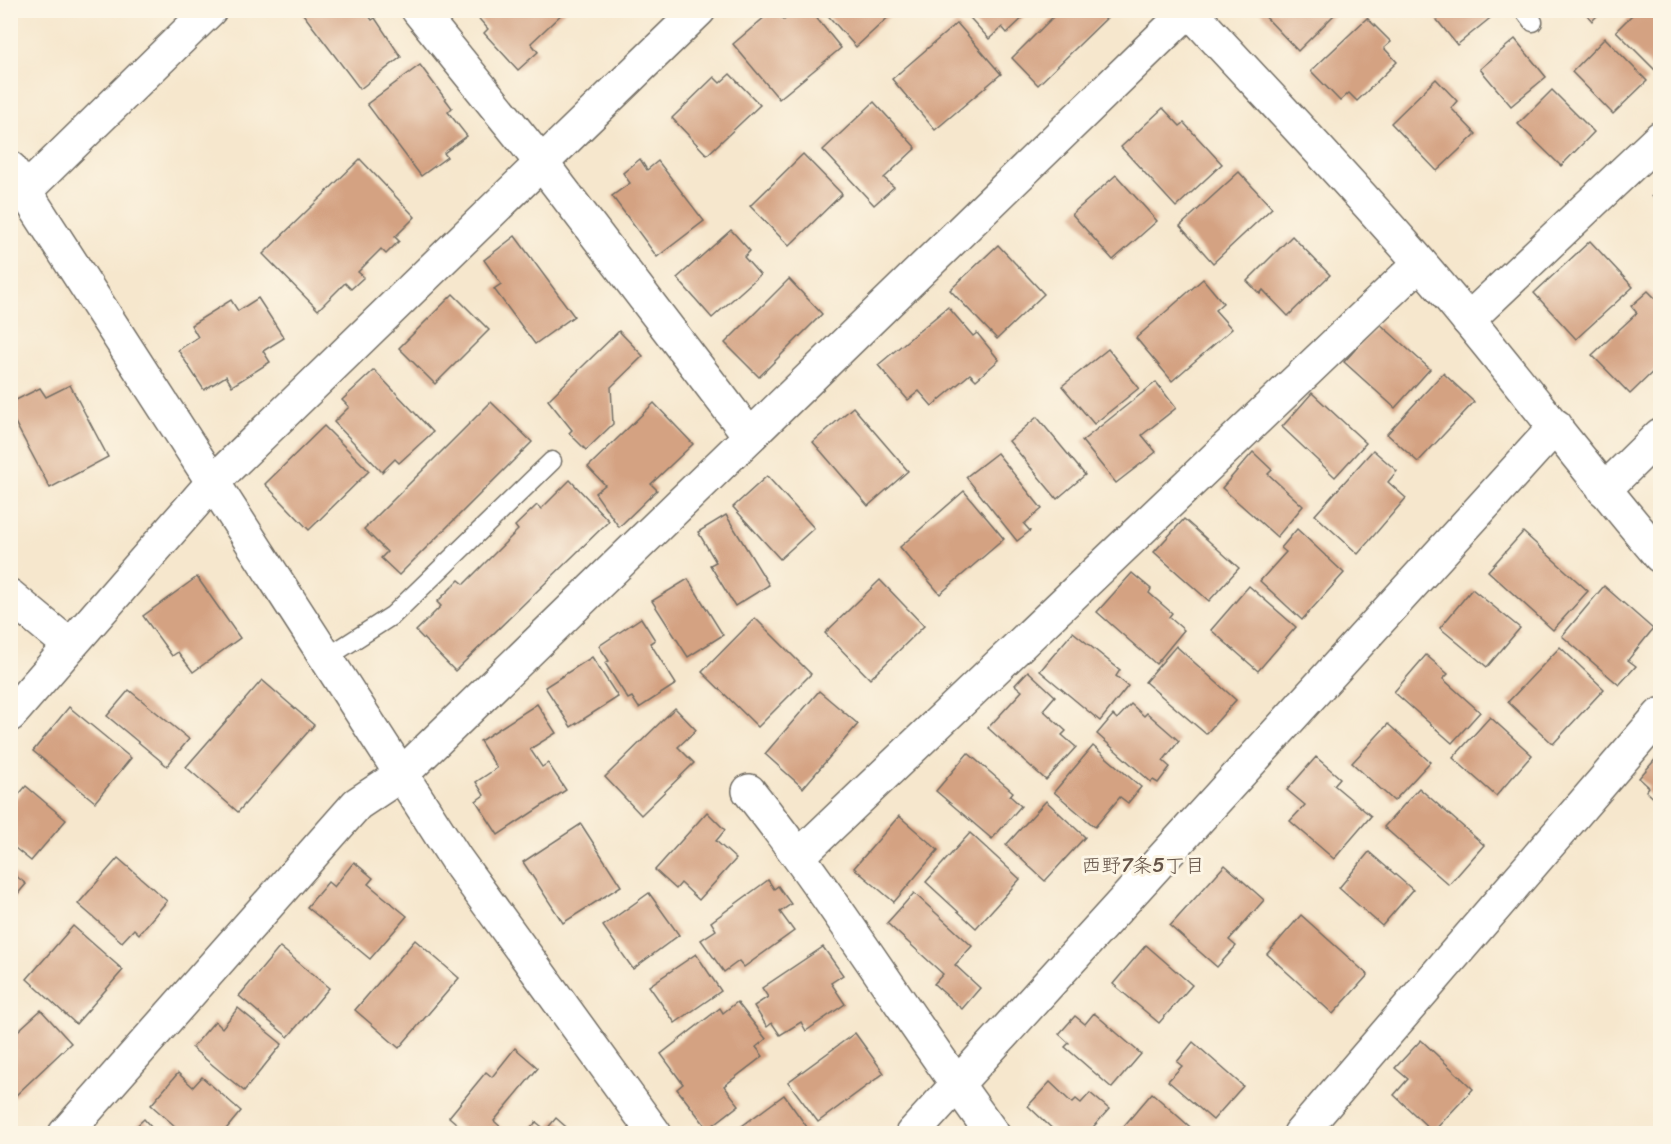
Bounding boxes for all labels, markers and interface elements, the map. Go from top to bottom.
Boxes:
district label: 西野7条5丁目 [1081,848,1205,883]

